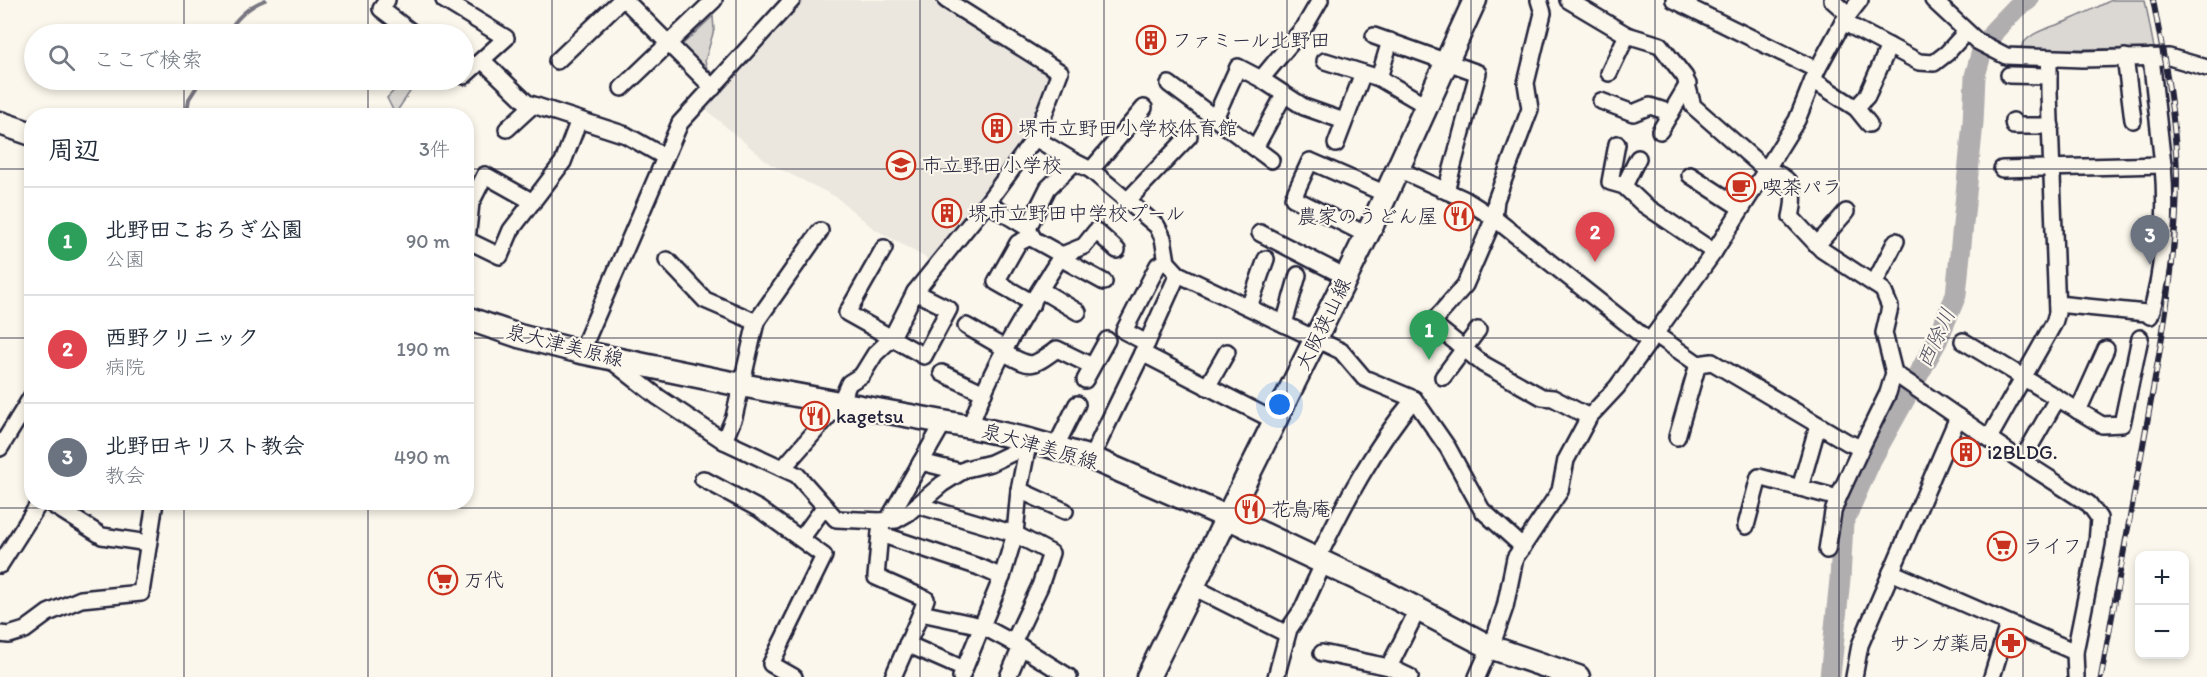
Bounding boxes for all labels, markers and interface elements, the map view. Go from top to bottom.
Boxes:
search box [24,24,474,90]
building icon: ファミール北野田 [1135,24,1167,56]
place label: ファミール北野田 [1172,28,1330,52]
icon: search [45,41,78,74]
text: ここで検索 [93,46,203,73]
building icon: 堺市立野田小学校体育館 [981,112,1013,144]
place label: 堺市立野田小学校体育館 [1018,116,1238,140]
text: 周辺 [48,134,100,166]
text: 3件 [419,137,450,161]
school or university icon: 市立野田小学校 [885,149,917,181]
place label: 市立野田小学校 [922,153,1062,177]
cafe icon: 喫茶パラ [1725,171,1757,203]
place label: 喫茶パラ [1762,175,1842,199]
building icon: 堺市立野田中学校プール [931,197,963,229]
restaurant icon: 農家のうどん屋 [1443,200,1475,232]
place label: 堺市立野田中学校プール [968,201,1186,225]
place label: 農家のうどん屋 [1298,204,1438,228]
pin: 2 [1576,212,1614,262]
text: 北野田こおろぎ公園 [105,216,303,243]
pin: 3 [2130,216,2170,265]
text: 1 [63,229,72,253]
text: 90 m [406,229,450,253]
text: 公園 [105,247,145,271]
street label: 大阪狭山線 [1290,274,1356,374]
water label: 西除川 [1911,304,1960,372]
pin: 1 [1410,310,1448,360]
street label: 泉大津美原線 [504,319,626,371]
text: 西野クリニック [105,324,259,351]
text: 2 [62,337,73,361]
text: 190 m [397,337,450,361]
text: 病院 [105,355,145,379]
your location [1265,390,1294,419]
restaurant icon: kagetsu [799,400,831,432]
place label: kagetsu [836,404,904,428]
street label: 泉大津美原線 [979,418,1101,474]
text: 北野田キリスト教会 [105,432,305,459]
building icon: i2BLDG. [1950,436,1982,468]
place label: i2BLDG. [1987,440,2058,464]
text: 3 [62,445,73,469]
text: 490 m [394,445,450,469]
text: 教会 [105,463,145,487]
restaurant icon: 花鳥庵 [1234,493,1266,525]
place label: 花鳥庵 [1271,497,1331,521]
supermarket icon: ライフ [1986,530,2018,562]
place label: ライフ [2023,534,2082,558]
map controls [2135,551,2189,659]
button: + [2135,551,2189,605]
supermarket icon: 万代 [427,564,459,596]
place label: 万代 [464,568,504,592]
button: − [2135,605,2189,659]
pharmacy icon: サンガ薬局 [1995,627,2027,659]
place label: サンガ薬局 [1890,631,1990,655]

